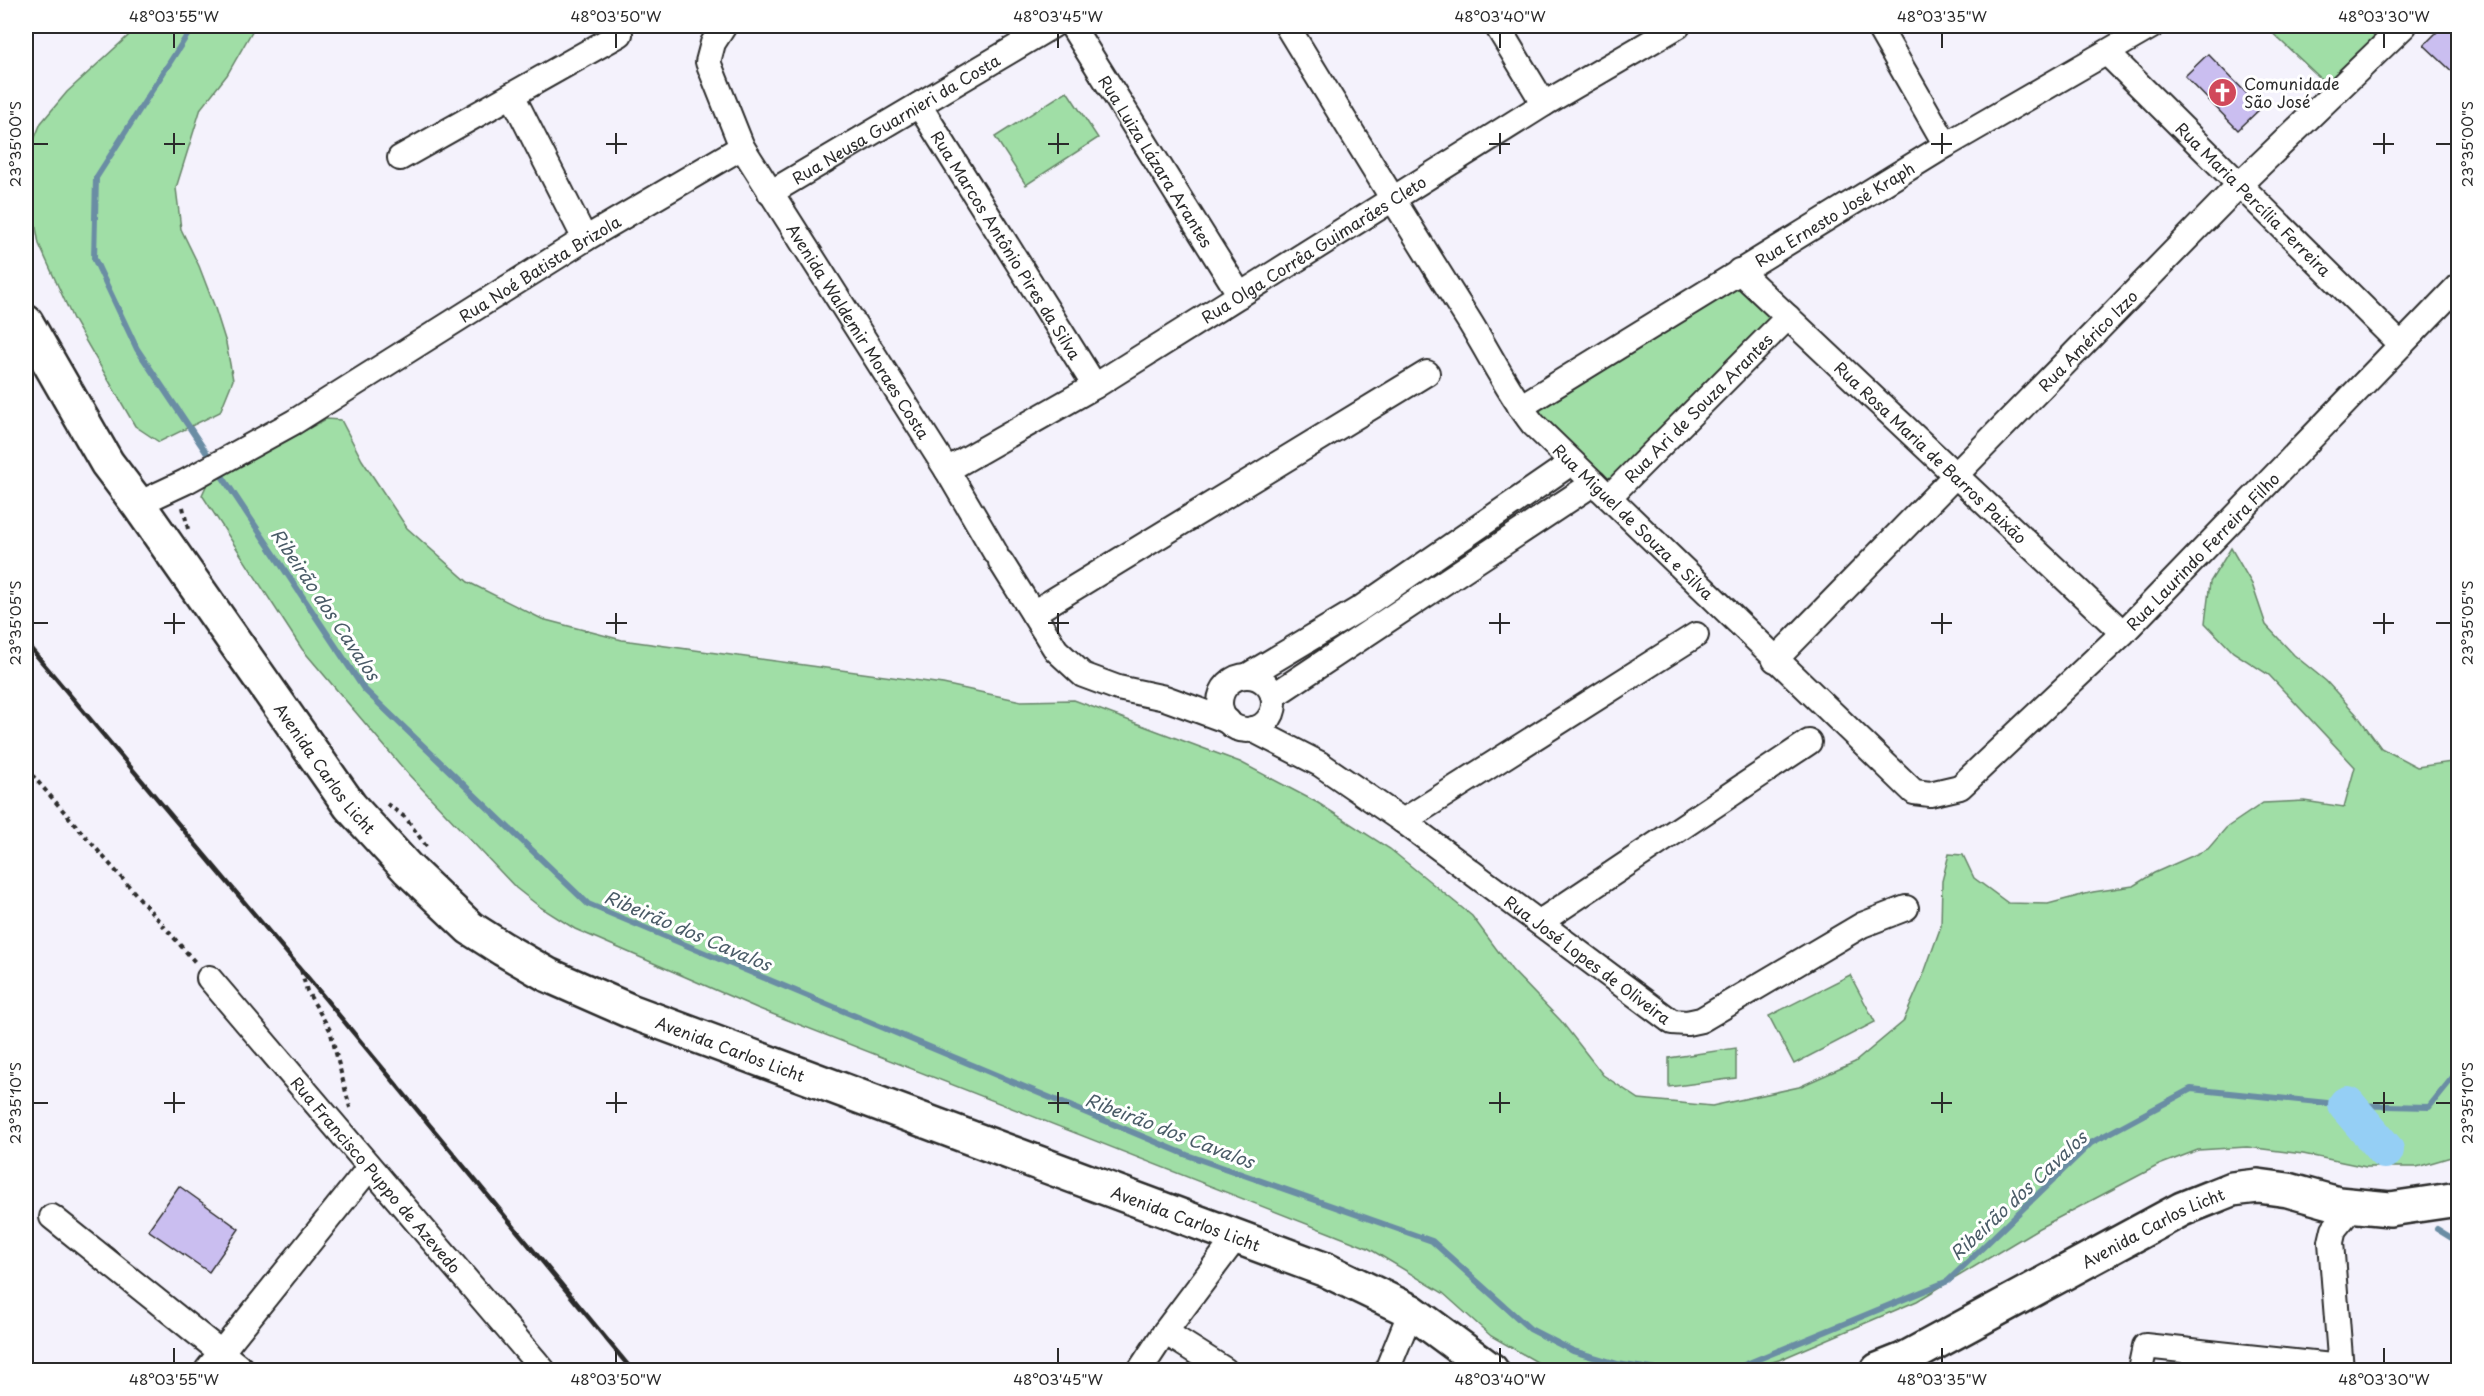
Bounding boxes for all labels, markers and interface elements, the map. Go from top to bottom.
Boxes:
text: 48°03'55"W [129,4,219,27]
text: 48°03'50"W [571,4,662,27]
text: 48°03'45"W [1013,4,1103,27]
text: 48°03'40"W [1454,4,1546,27]
text: 48°03'35"W [1897,4,1988,27]
text: 48°03'30"W [2338,4,2430,27]
street label: Rua Neusa Guarnieri da Costa [787,48,1004,190]
street label: Rua Luiza Lázara Arantes [1093,70,1219,252]
place label: Comunidade São José [2244,71,2340,113]
church icon: Comunidade São José [2207,76,2239,108]
text: 23°35'00"S [3,101,26,187]
text: 23°35'00"S [2455,101,2478,187]
street label: Rua Maria Percília Ferreira [2171,116,2337,281]
street label: Rua Marcos Antônio Pires da Silva [926,126,1087,364]
street label: Rua Ernesto José Kraph [1750,155,1919,272]
street label: Rua Olga Corrêa Guimarães Cleto [1196,169,1431,329]
street label: Rua Noé Batista Brizola [454,209,625,328]
street label: Avenida Waldemir Moraes Costa [781,219,936,443]
street label: Rua Américo Izzo [2032,284,2143,396]
street label: Rua Ari de Souza Arantes [1618,328,1777,488]
street label: Rua Rosa Maria de Barros Paixão [1829,355,2033,549]
street label: Rua Miguel de Souza e Silva [1548,438,1720,605]
street label: Rua Laurindo Ferreira Filho [2120,466,2284,635]
water label: Ribeirão dos Cavalos [265,522,388,687]
text: 23°35'05"S [3,580,26,666]
text: 23°35'05"S [2455,580,2478,666]
street label: Avenida Carlos Licht [269,698,382,839]
water label: Ribeirão dos Cavalos [601,883,777,978]
street label: Rua José Lopes de Oliveira [1500,889,1676,1030]
street label: Avenida Carlos Licht [652,1010,809,1087]
text: 23°35'10"S [3,1062,26,1144]
text: 23°35'10"S [2455,1062,2478,1144]
street label: Rua Francisco Puppo de Azevedo [286,1071,467,1278]
water label: Ribeirão dos Cavalos [1082,1085,1260,1175]
water label: Ribeirão dos Cavalos [1944,1123,2094,1266]
street label: Avenida Carlos Licht [1108,1179,1264,1257]
street label: Avenida Carlos Licht [2077,1181,2228,1273]
text: 48°03'55"W [129,1367,219,1390]
text: 48°03'50"W [571,1367,662,1390]
text: 48°03'45"W [1013,1367,1103,1390]
text: 48°03'40"W [1454,1367,1546,1390]
text: 48°03'35"W [1897,1367,1988,1390]
text: 48°03'30"W [2338,1367,2430,1390]

